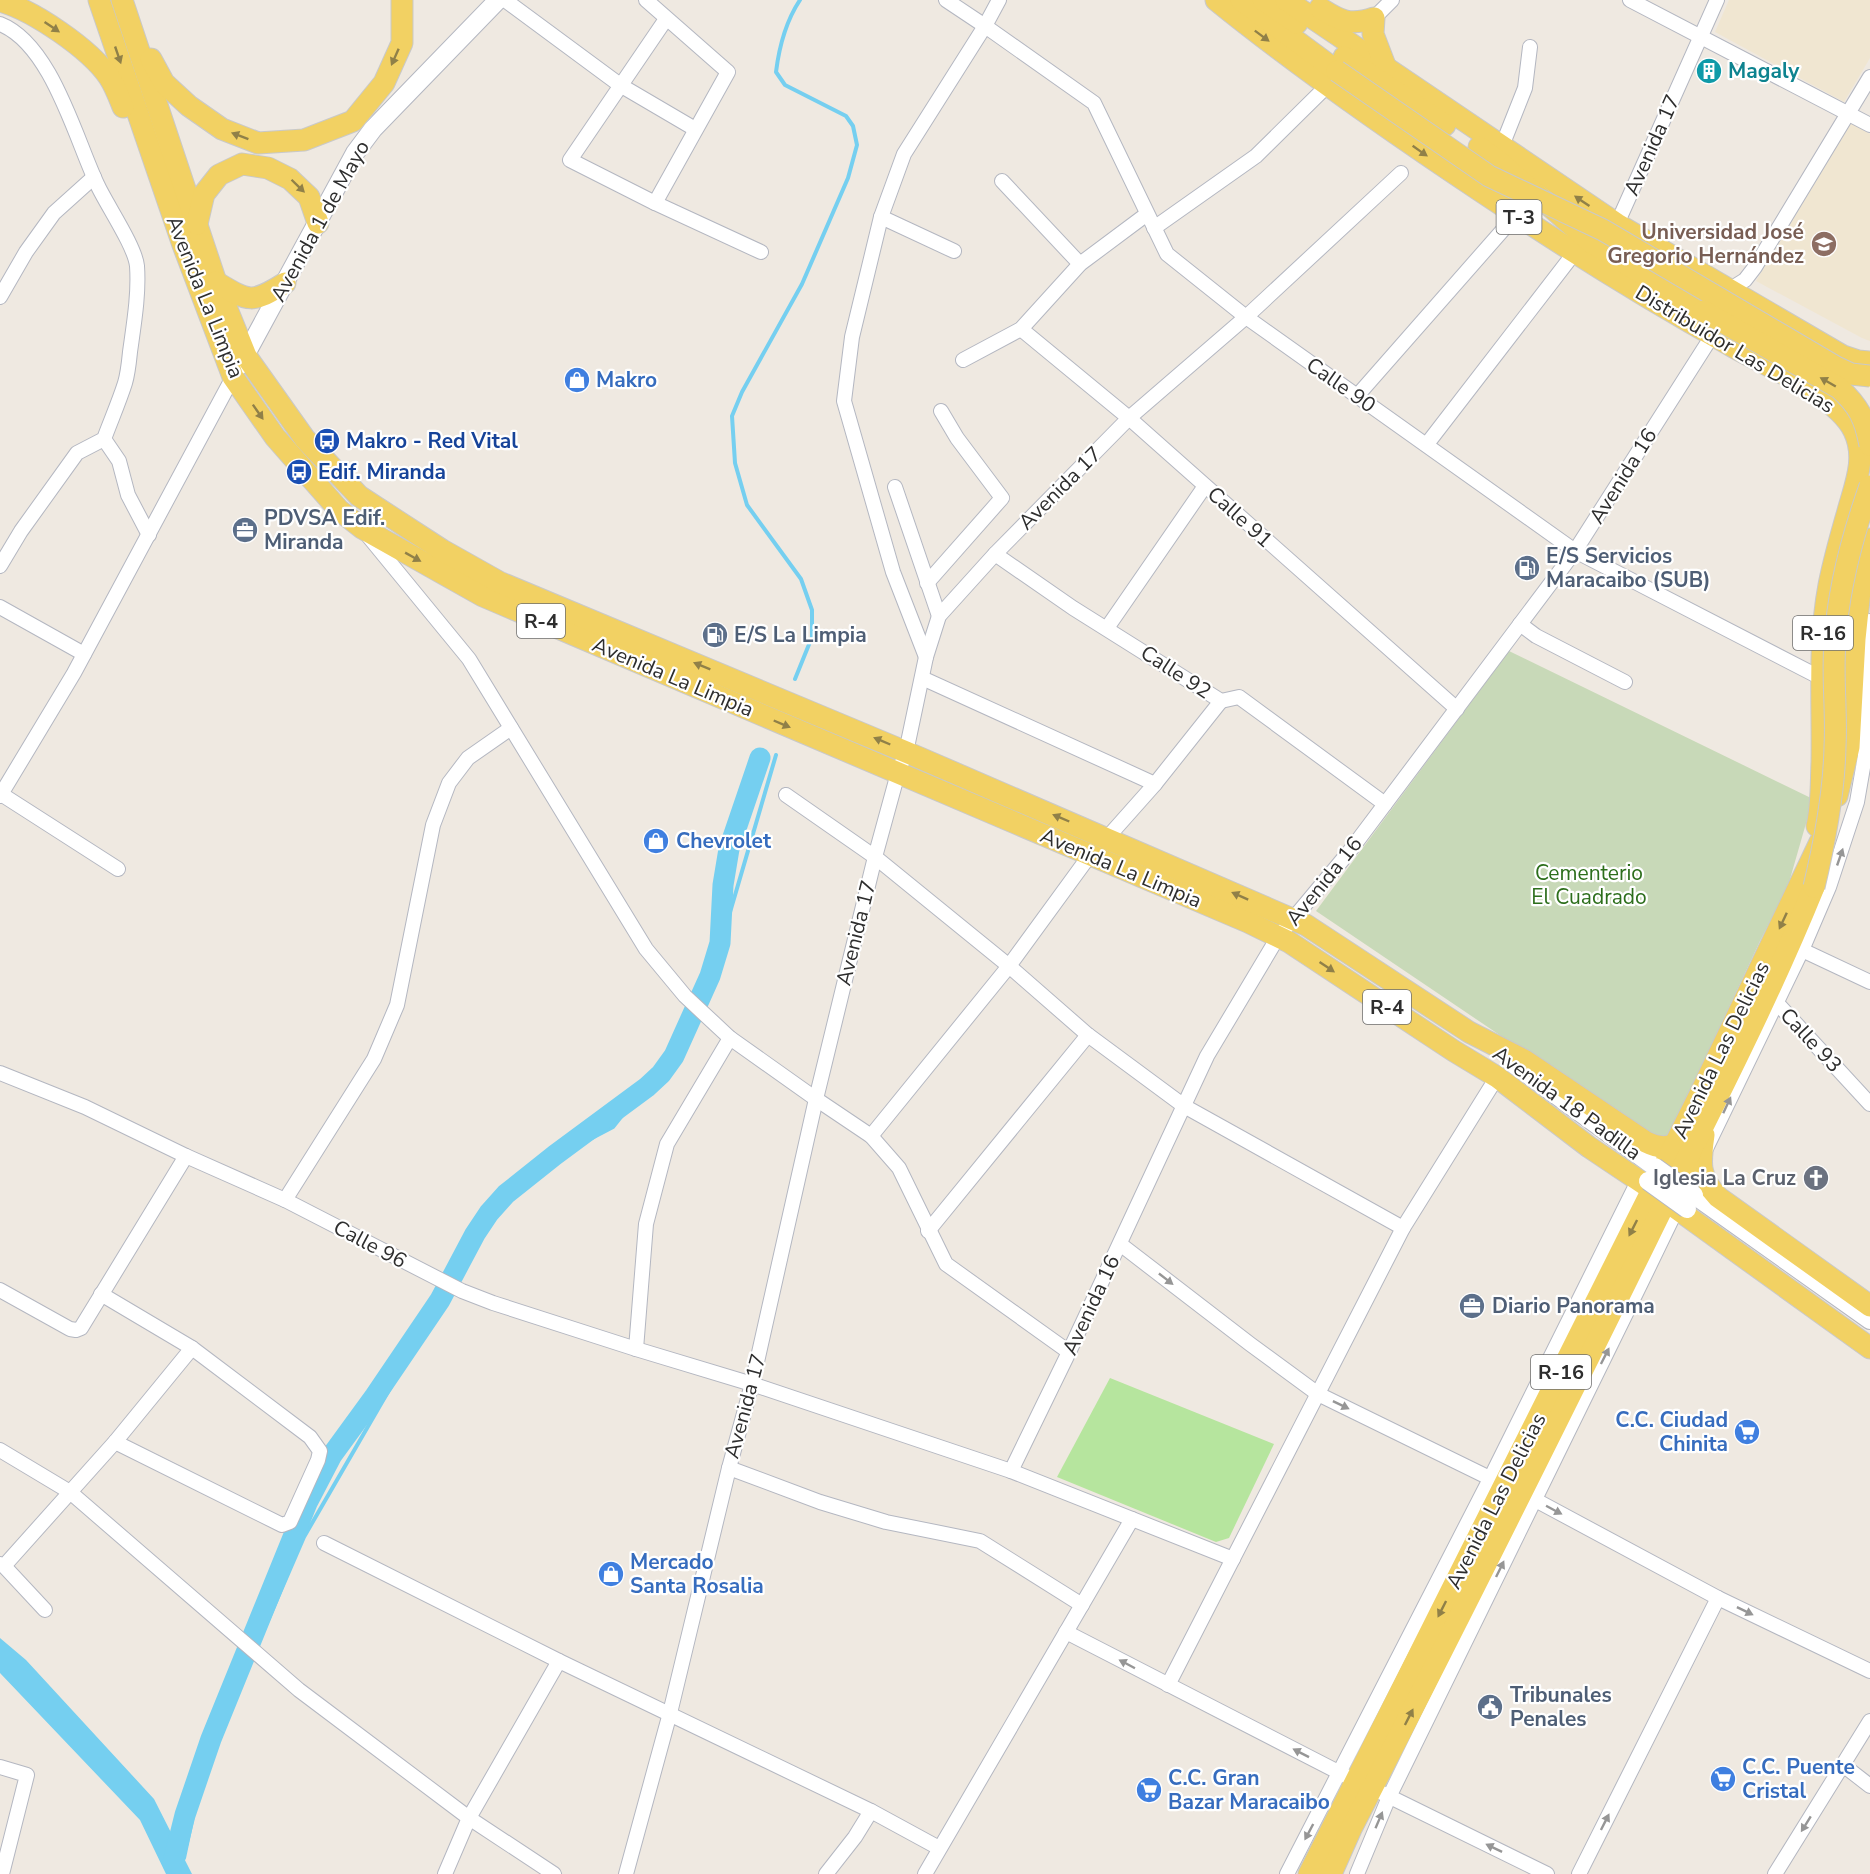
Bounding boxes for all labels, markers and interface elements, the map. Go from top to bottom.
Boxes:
one-way arrow [44,21,60,32]
one-way arrow [1254,30,1270,42]
one-way arrow [113,46,123,64]
one-way arrow [391,49,400,66]
building icon: Magaly [1694,56,1724,86]
place label: Magaly [1728,57,1800,85]
street label: Avenida 17 [1617,90,1687,200]
one-way arrow [231,131,249,140]
street label: Avenida 1 de Mayo [264,135,376,307]
one-way arrow [1412,145,1428,157]
one-way arrow [290,179,304,193]
one-way arrow [1575,195,1591,207]
road number: T-3 [1496,200,1541,234]
street label: Avenida La Limpia [160,212,250,382]
place label: Universidad José Gregorio Hernández [1607,218,1804,270]
school or university icon: Universidad José Gregorio Hernández [1809,229,1839,259]
street label: Distribuidor Las Delicias [1630,278,1840,420]
street label: Calle 90 [1301,351,1381,419]
shop icon: Makro [562,365,592,395]
place label: Makro [596,366,657,394]
one-way arrow [1819,377,1836,387]
one-way arrow [252,403,263,420]
street label: Avenida 16 [1583,423,1663,529]
bus stop icon: Makro - Red Vital [312,426,342,456]
place label: Makro - Red Vital [346,427,518,455]
street label: Avenida 17 [1012,440,1108,536]
bus stop icon: Edif. Miranda [284,457,314,487]
place label: Edif. Miranda [318,458,446,486]
street label: Calle 91 [1201,480,1279,554]
place label: PDVSA Edif. Miranda [264,504,385,556]
office icon: PDVSA Edif. Miranda [230,515,260,545]
place label: E/S Servicios Maracaibo (SUB) [1546,542,1711,594]
one-way arrow [405,552,422,562]
fuel station icon: E/S Servicios Maracaibo (SUB) [1512,553,1542,583]
road number: R-4 [517,604,565,638]
road number: R-16 [1793,616,1853,650]
fuel station icon: E/S La Limpia [700,620,730,650]
place label: E/S La Limpia [734,621,867,649]
street label: Avenida La Limpia [588,630,758,724]
street label: Calle 92 [1135,639,1217,705]
one-way arrow [693,661,711,670]
one-way arrow [773,719,791,729]
one-way arrow [872,736,890,746]
one-way arrow [1052,813,1070,822]
street label: Avenida La Limpia [1036,821,1206,915]
shop icon: Chevrolet [641,826,671,856]
place label: Chevrolet [676,827,772,855]
street label: Avenida 16 [1279,830,1369,932]
one-way arrow [1835,848,1845,866]
park label: Cementerio El Cuadrado [1531,859,1647,911]
street label: Avenida 17 [829,878,883,988]
one-way arrow [1230,891,1248,901]
one-way arrow [1778,912,1787,929]
street label: Avenida Las Delicias [1666,957,1776,1143]
one-way arrow [1319,962,1335,973]
road number: R-4 [1363,990,1411,1024]
street label: Calle 93 [1774,1002,1848,1078]
street label: Avenida 18 Padilla [1487,1040,1647,1166]
one-way arrow [1723,1097,1732,1114]
church icon: Iglesia La Cruz [1801,1163,1831,1193]
place label: Iglesia La Cruz [1653,1164,1796,1192]
street label: Calle 96 [329,1213,411,1275]
one-way arrow [1629,1220,1638,1237]
street label: Avenida 16 [1056,1250,1126,1360]
one-way arrow [1158,1273,1174,1286]
office icon: Diario Panorama [1457,1291,1487,1321]
place label: Diario Panorama [1492,1292,1655,1320]
one-way arrow [1600,1347,1610,1364]
street label: Avenida 17 [718,1351,772,1461]
road number: R-16 [1531,1355,1591,1389]
one-way arrow [1333,1401,1350,1410]
place label: C.C. Ciudad Chinita [1615,1406,1728,1458]
street label: Avenida Las Delicias [1440,1408,1552,1594]
supermarket icon: C.C. Ciudad Chinita [1732,1417,1762,1447]
one-way arrow [1546,1505,1563,1515]
place label: Mercado Santa Rosalia [630,1548,764,1600]
shop icon: Mercado Santa Rosalia [596,1559,626,1589]
one-way arrow [1495,1560,1505,1577]
one-way arrow [1437,1600,1446,1617]
one-way arrow [1736,1606,1753,1615]
one-way arrow [1118,1659,1135,1669]
place label: Tribunales Penales [1510,1681,1612,1733]
public building icon: Tribunales Penales [1475,1692,1505,1722]
one-way arrow [1404,1708,1413,1725]
one-way arrow [1292,1748,1309,1757]
place label: C.C. Puente Cristal [1742,1753,1855,1805]
place label: C.C. Gran Bazar Maracaibo [1168,1764,1330,1816]
supermarket icon: C.C. Puente Cristal [1708,1764,1738,1794]
supermarket icon: C.C. Gran Bazar Maracaibo [1134,1775,1164,1805]
one-way arrow [1375,1811,1384,1829]
one-way arrow [1600,1813,1610,1830]
one-way arrow [1800,1816,1811,1832]
one-way arrow [1304,1824,1314,1841]
one-way arrow [1486,1844,1503,1853]

